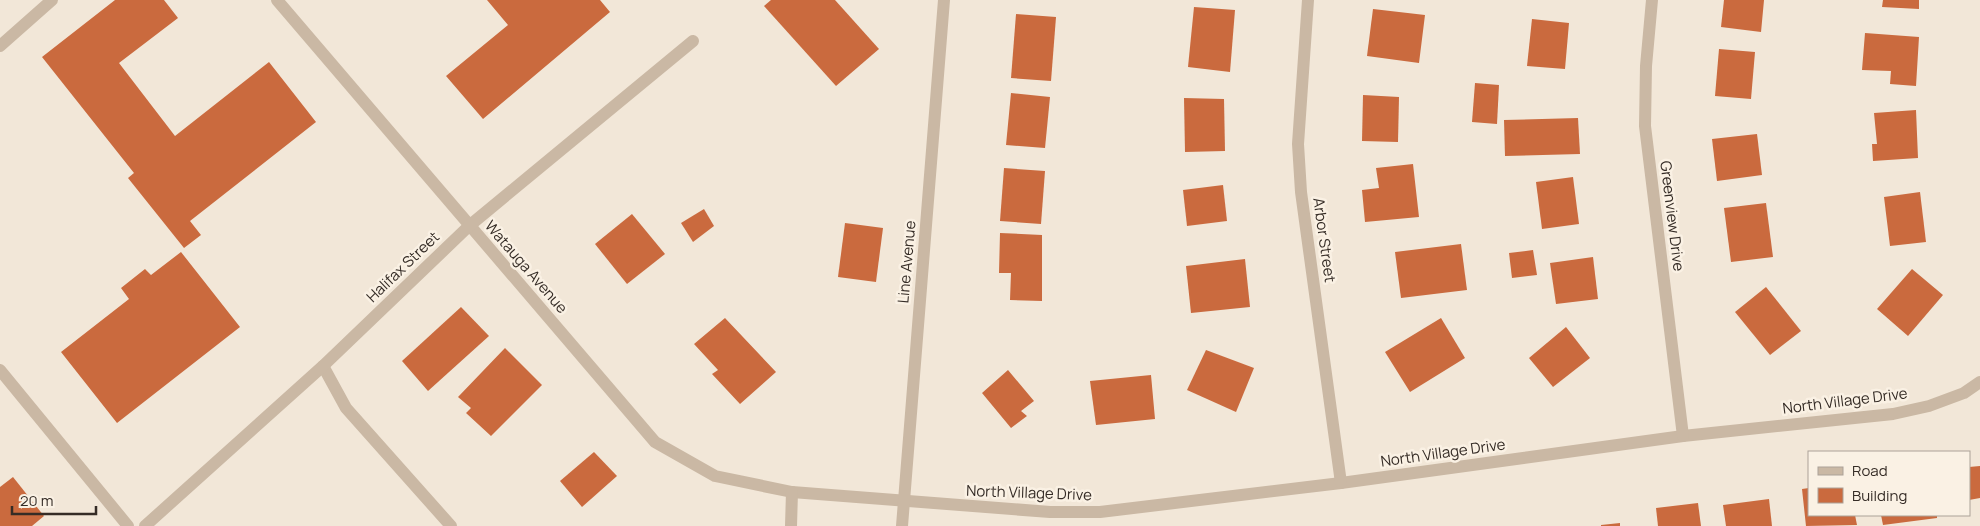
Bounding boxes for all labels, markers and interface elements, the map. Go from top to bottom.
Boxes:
street label: Greenview Drive [1655,159,1690,273]
street label: Arbor Street [1308,196,1341,284]
street label: Watauga Avenue [480,216,573,318]
street label: Line Avenue [892,219,921,304]
street label: Halifax Street [362,226,444,307]
street label: North Village Drive [1781,382,1909,419]
street label: North Village Drive [1379,433,1507,472]
legend [1808,451,1970,516]
text: Road [1852,460,1888,481]
street label: North Village Drive [966,480,1092,505]
scale bar [12,484,96,516]
text: Building [1852,485,1907,506]
text: 20 m [20,490,53,511]

